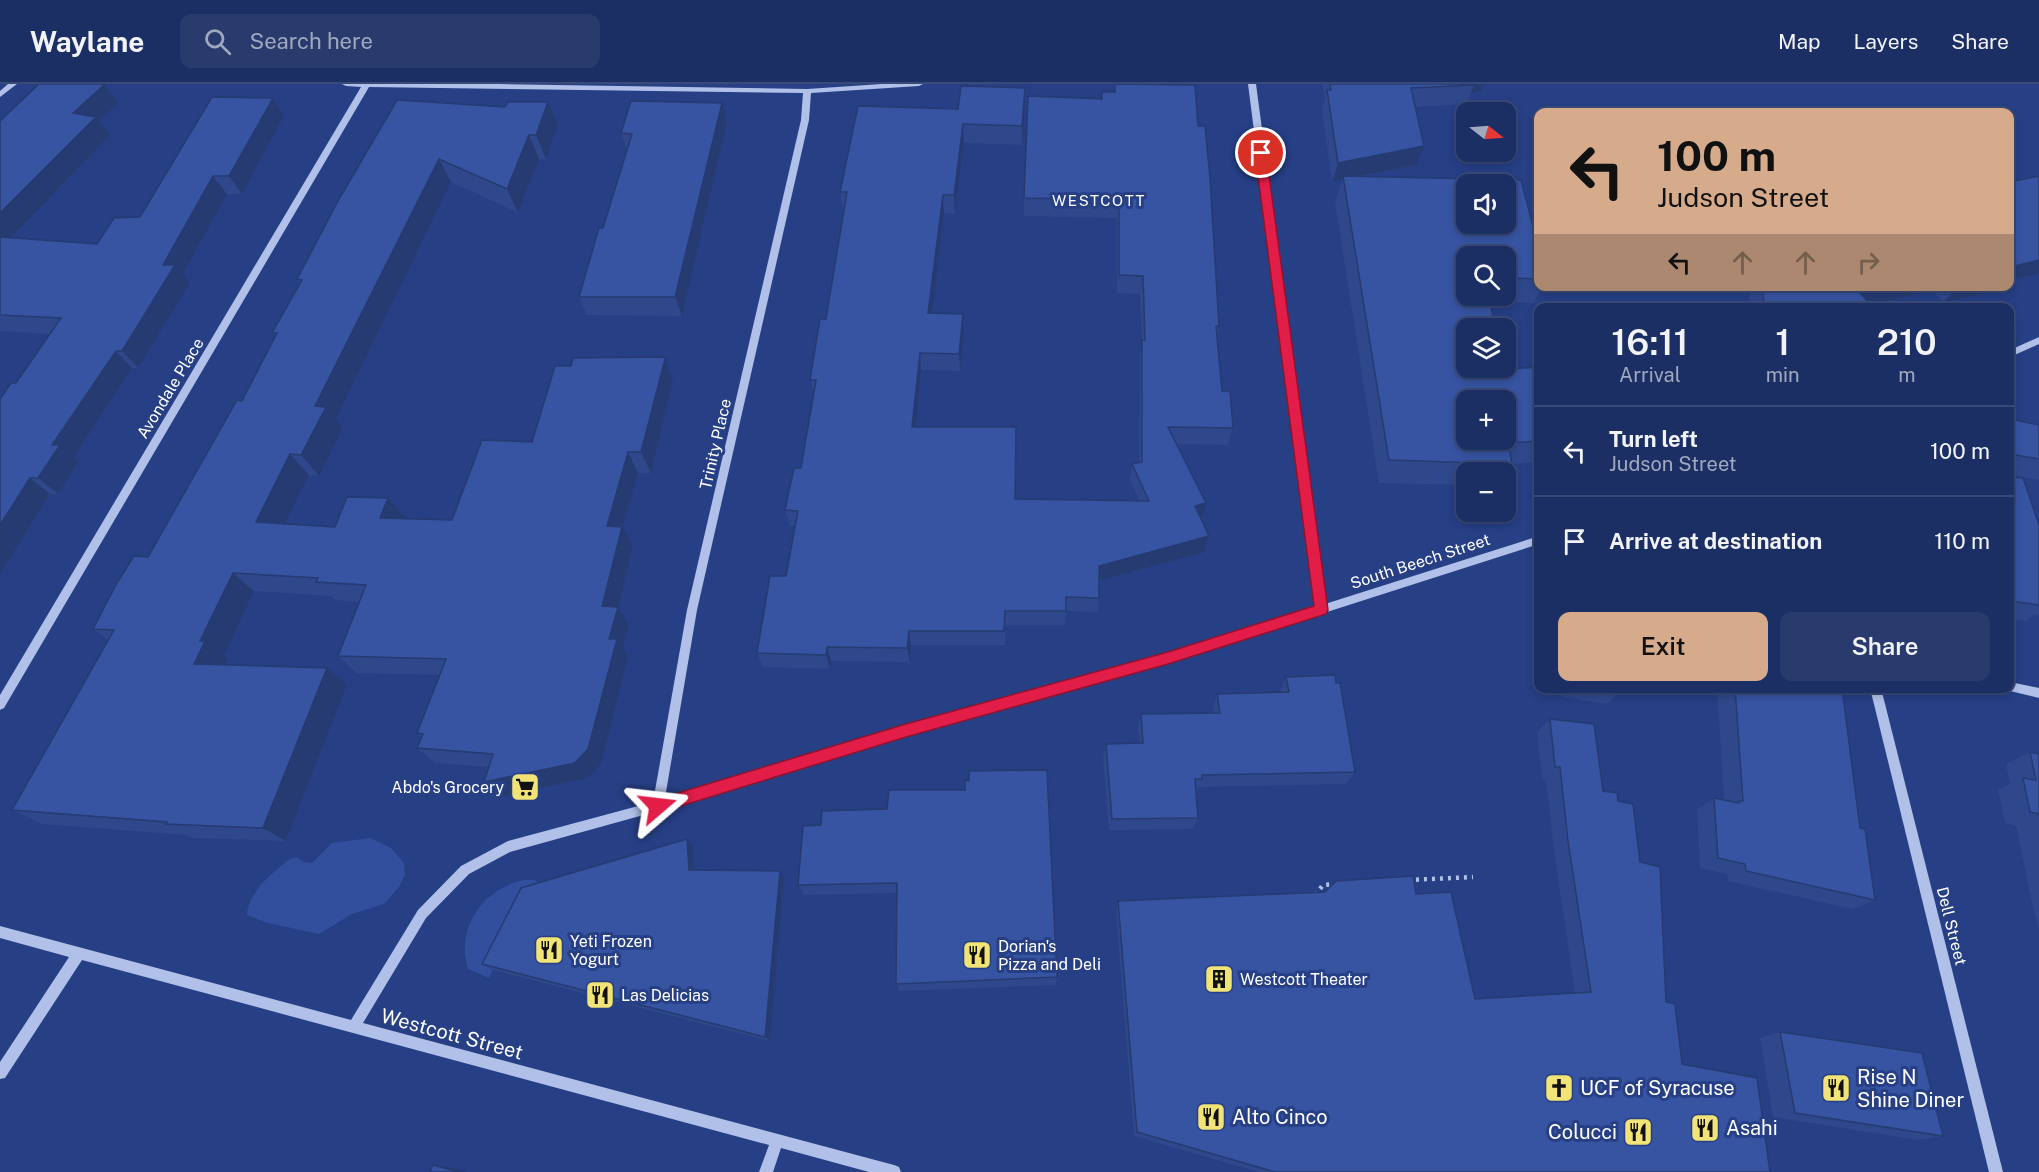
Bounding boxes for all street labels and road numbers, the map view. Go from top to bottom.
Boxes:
street label: Avondale Place [133,335,208,442]
street label: Trinity Place [696,397,735,491]
street label: South Beech Street [1348,530,1492,593]
street label: Dell Street [1933,885,1970,967]
street label: Westcott Street [378,1003,526,1065]

